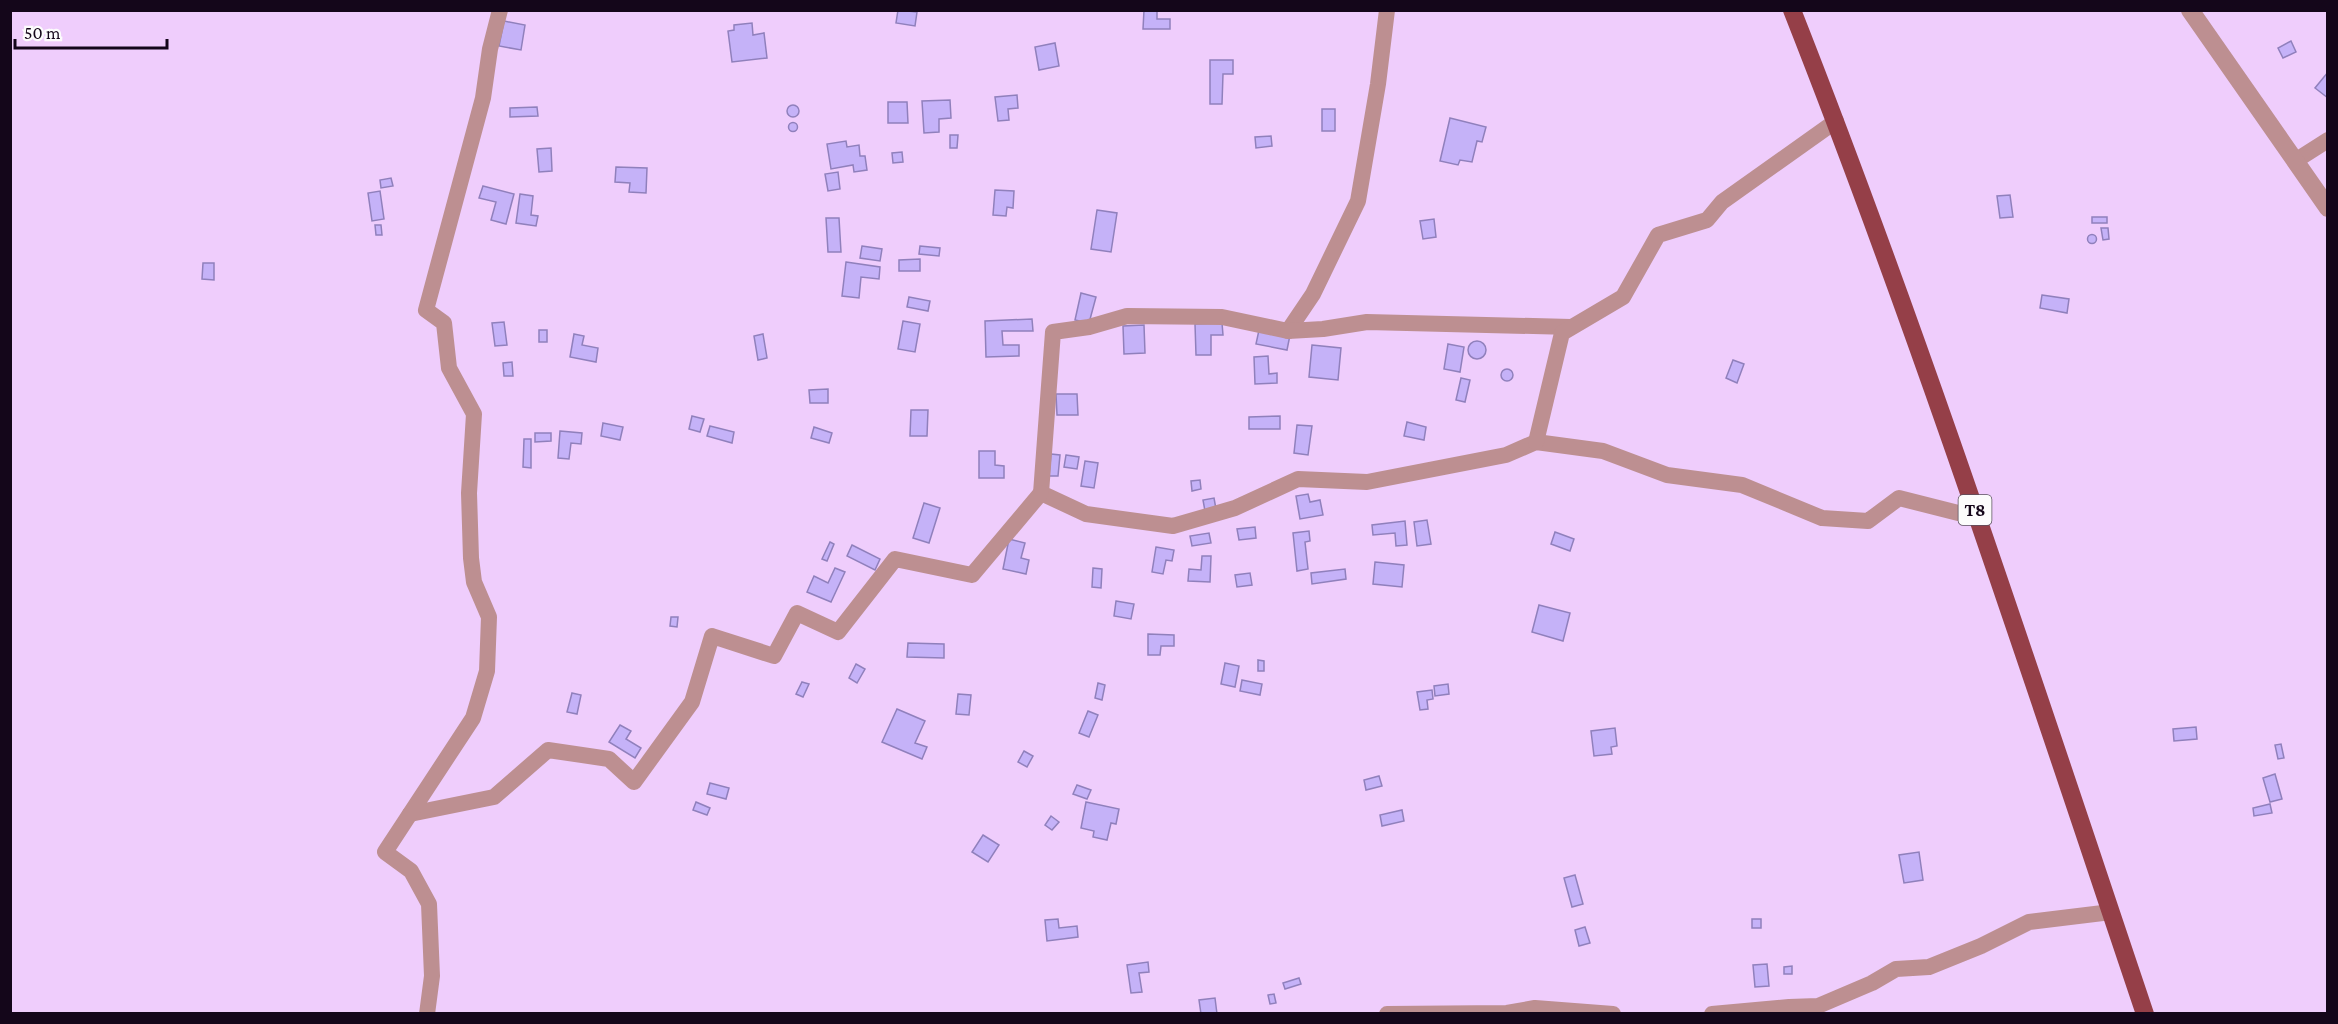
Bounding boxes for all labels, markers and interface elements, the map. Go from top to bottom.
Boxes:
scale bar [15,12,166,50]
text: 50 m [24,23,61,43]
road number: T8 [1958,495,1992,525]

